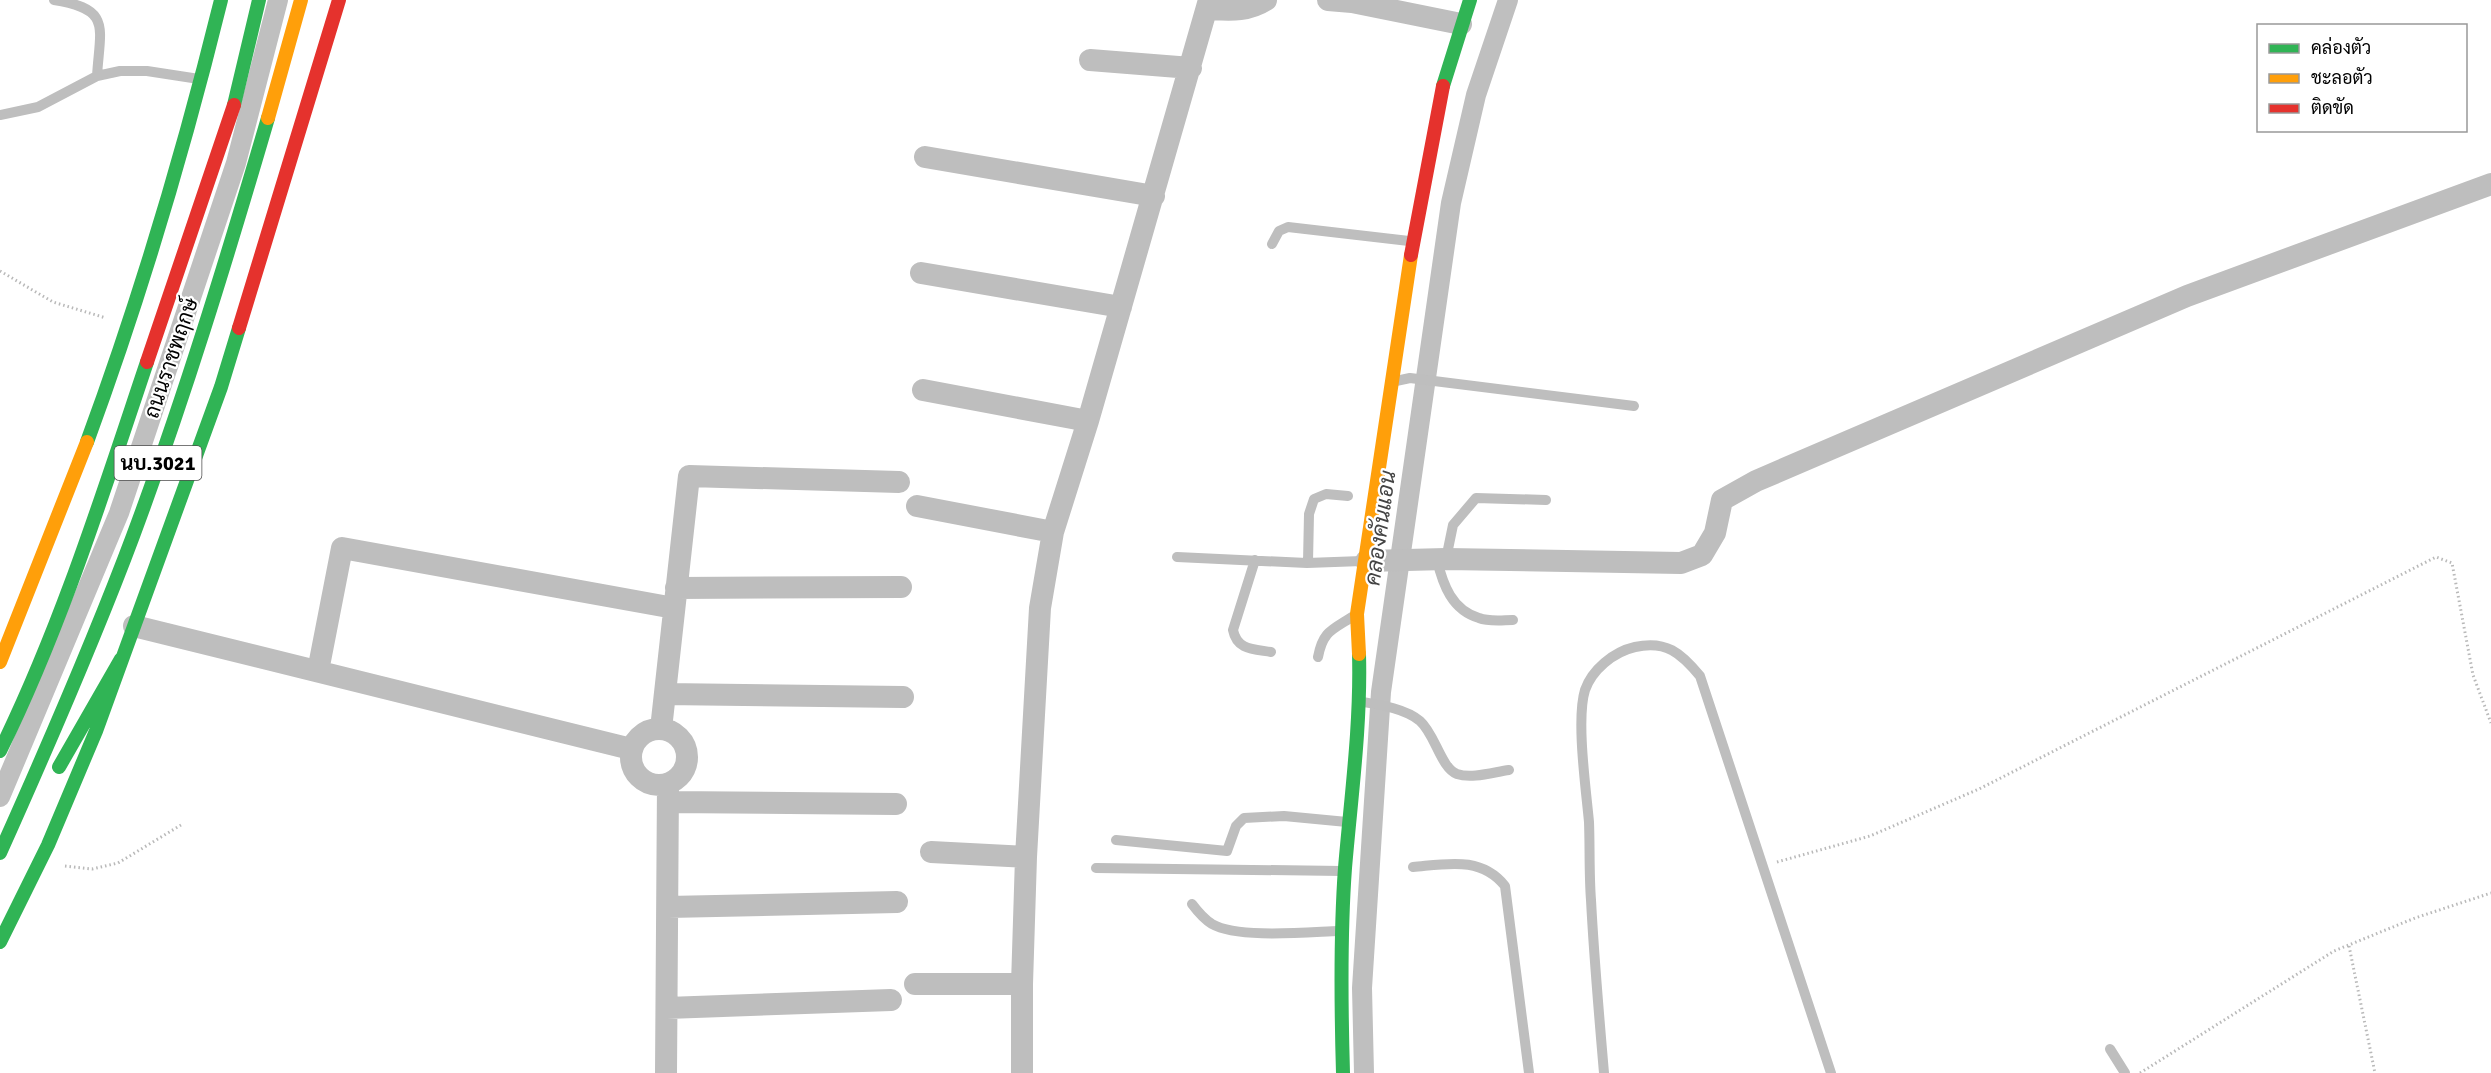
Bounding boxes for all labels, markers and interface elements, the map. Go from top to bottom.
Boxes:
legend [2257,24,2467,132]
text: คล่องตัว [2311,36,2371,59]
text: ชะลอตัว [2311,67,2373,89]
text: ติดขัด [2311,97,2354,119]
street label: ถนนราชพฤกษ์ [137,293,204,422]
road number: นบ.3021 [114,446,201,480]
water label: คลองคันแอน [1359,469,1401,587]

